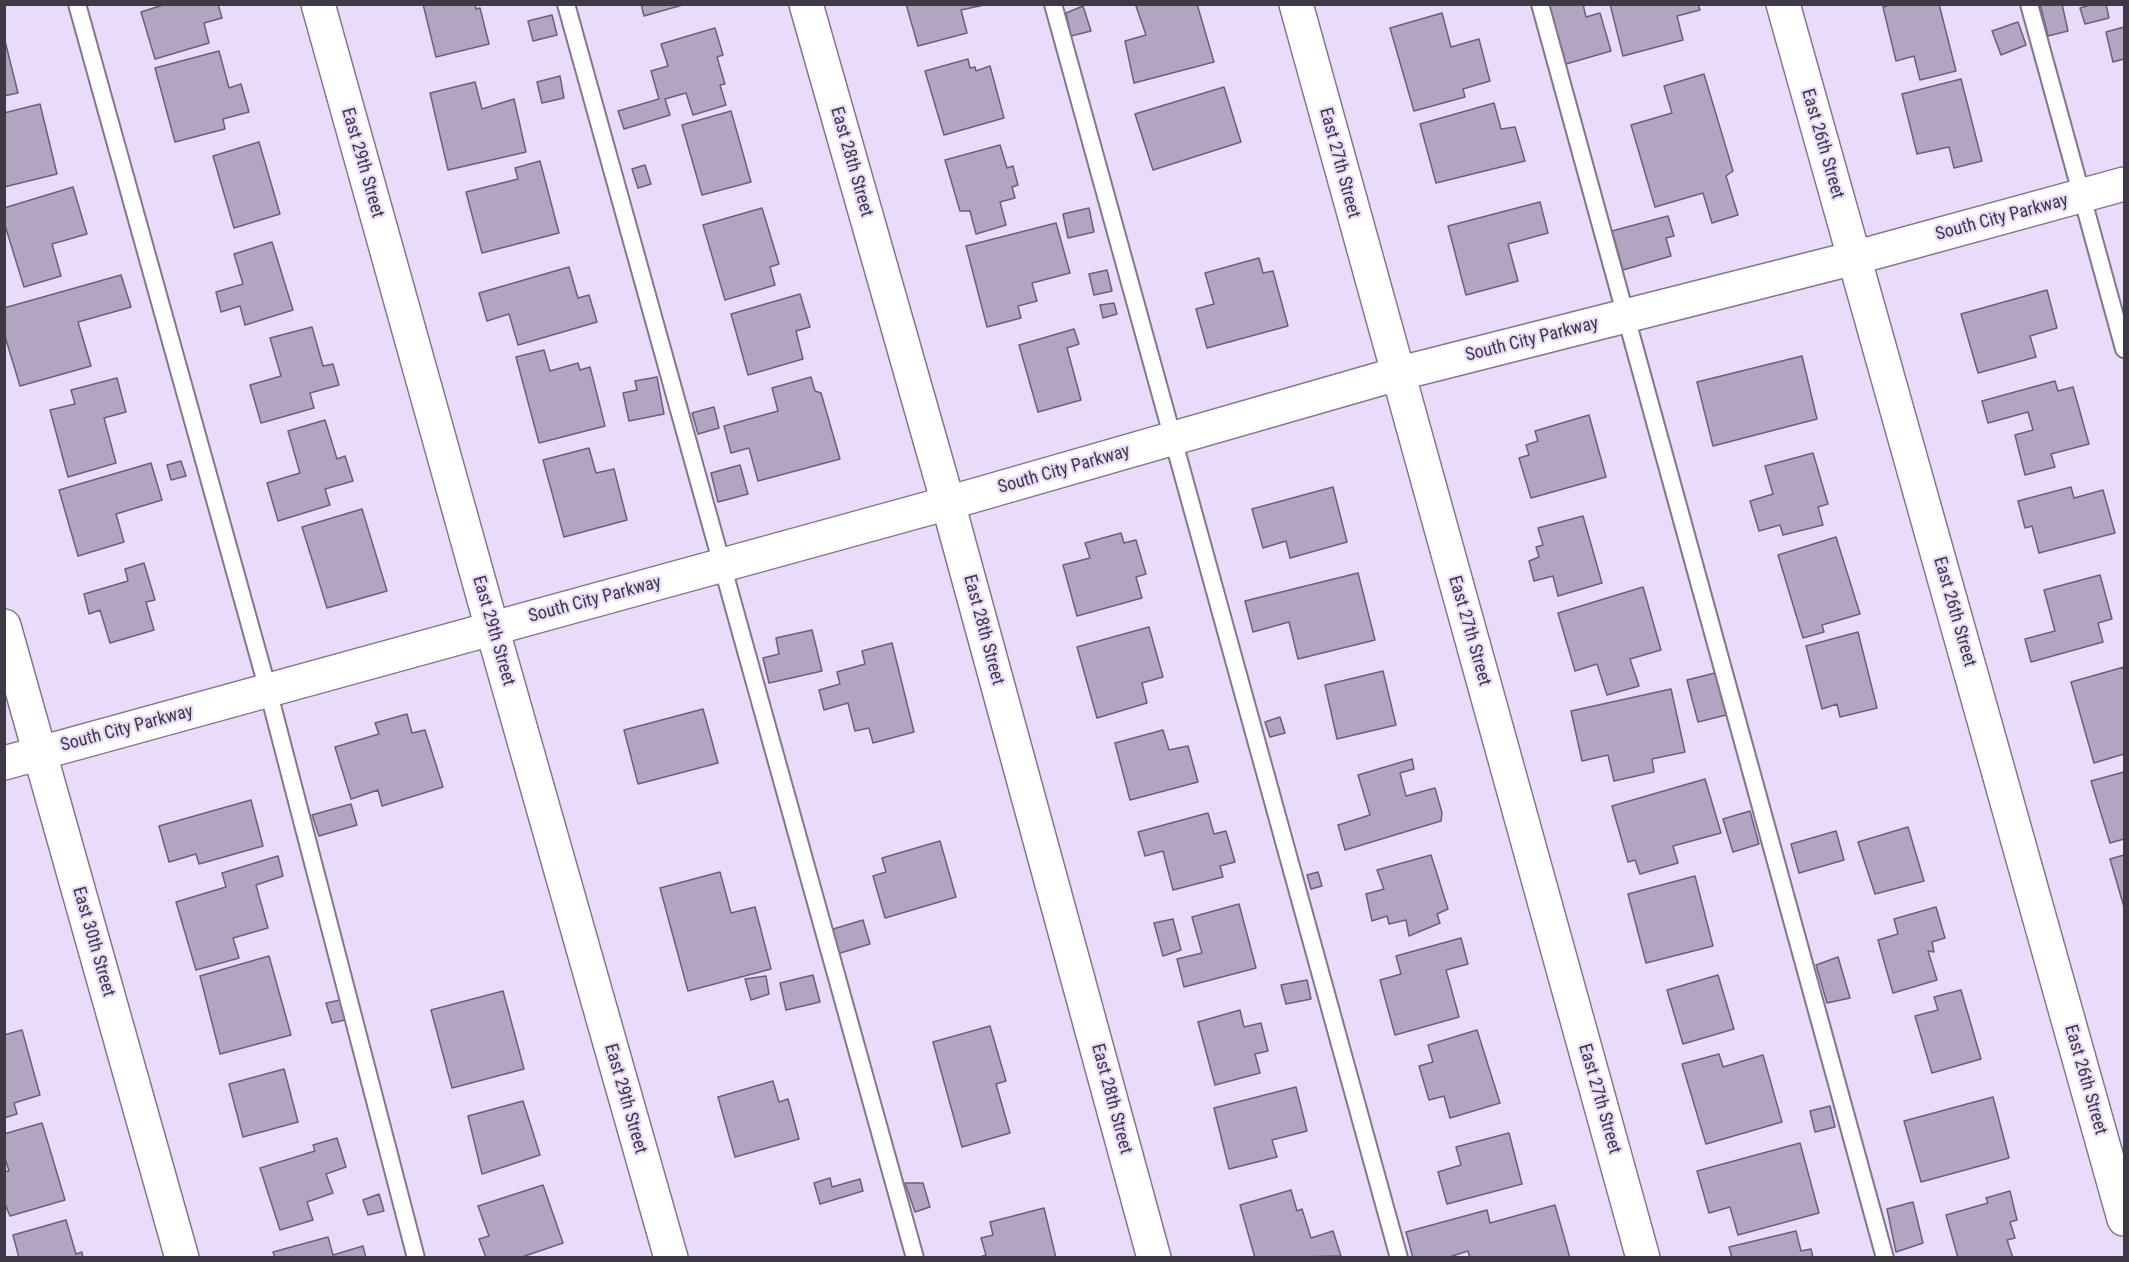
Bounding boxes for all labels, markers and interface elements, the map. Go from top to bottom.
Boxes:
street label: East 26th Street [1796,87,1848,201]
street label: East 28th Street [825,105,877,219]
street label: East 27th Street [1314,105,1364,221]
street label: East 29th Street [336,106,388,220]
street label: South City Parkway [1933,190,2071,246]
street label: South City Parkway [1463,313,1601,367]
street label: South City Parkway [996,441,1132,499]
street label: East 26th Street [1928,555,1980,669]
street label: South City Parkway [526,572,664,628]
street label: East 28th Street [958,572,1008,688]
street label: East 29th Street [467,574,519,688]
street label: East 27th Street [1443,574,1495,688]
street label: South City Parkway [58,701,196,757]
street label: East 30th Street [67,885,119,999]
street label: East 26th Street [2059,1023,2111,1137]
street label: East 28th Street [1086,1041,1136,1157]
street label: East 29th Street [599,1042,651,1156]
street label: East 27th Street [1573,1042,1625,1156]

